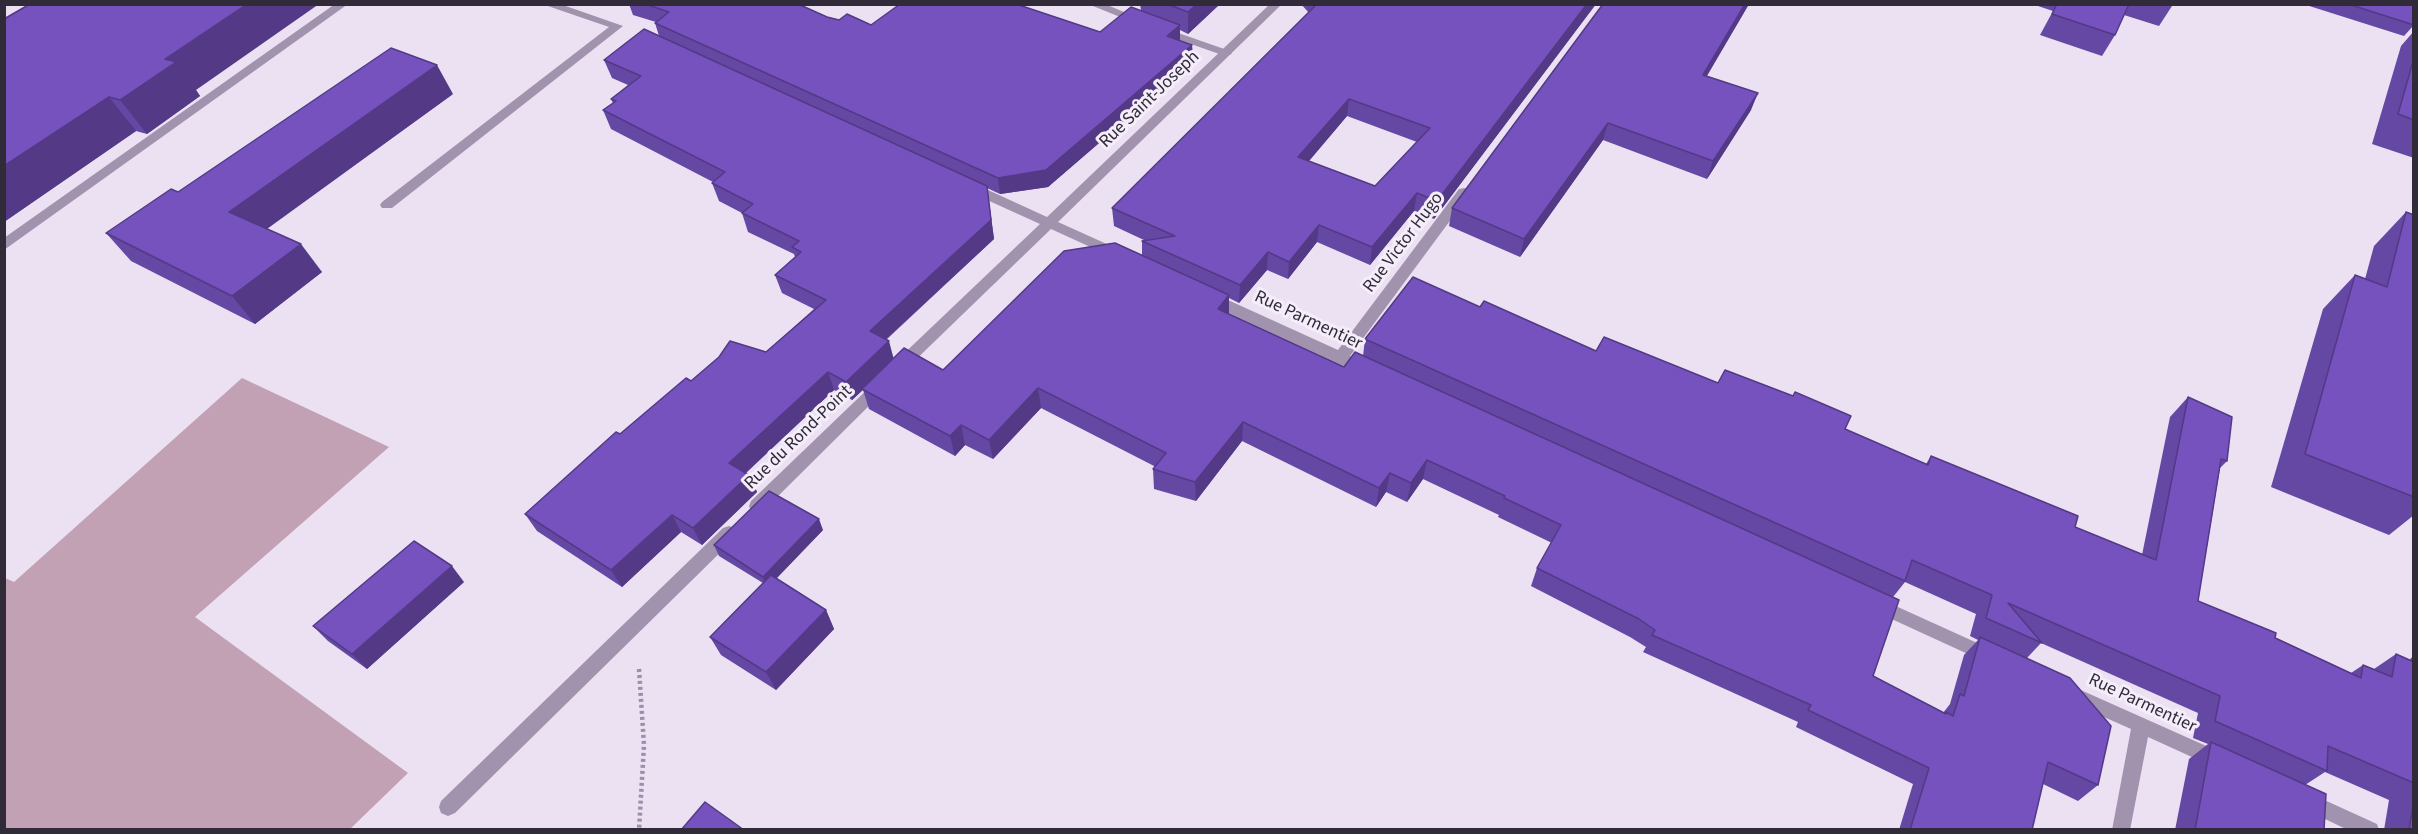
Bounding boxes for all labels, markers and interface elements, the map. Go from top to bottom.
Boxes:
street label: Rue Saint-Joseph [1095,47,1205,153]
street label: Rue Victor Hugo [1359,189,1449,297]
street label: Rue Parmentier [1251,287,1365,355]
street label: Rue du Rond-Point [741,381,857,495]
street label: Rue Parmentier [2085,670,2199,738]

